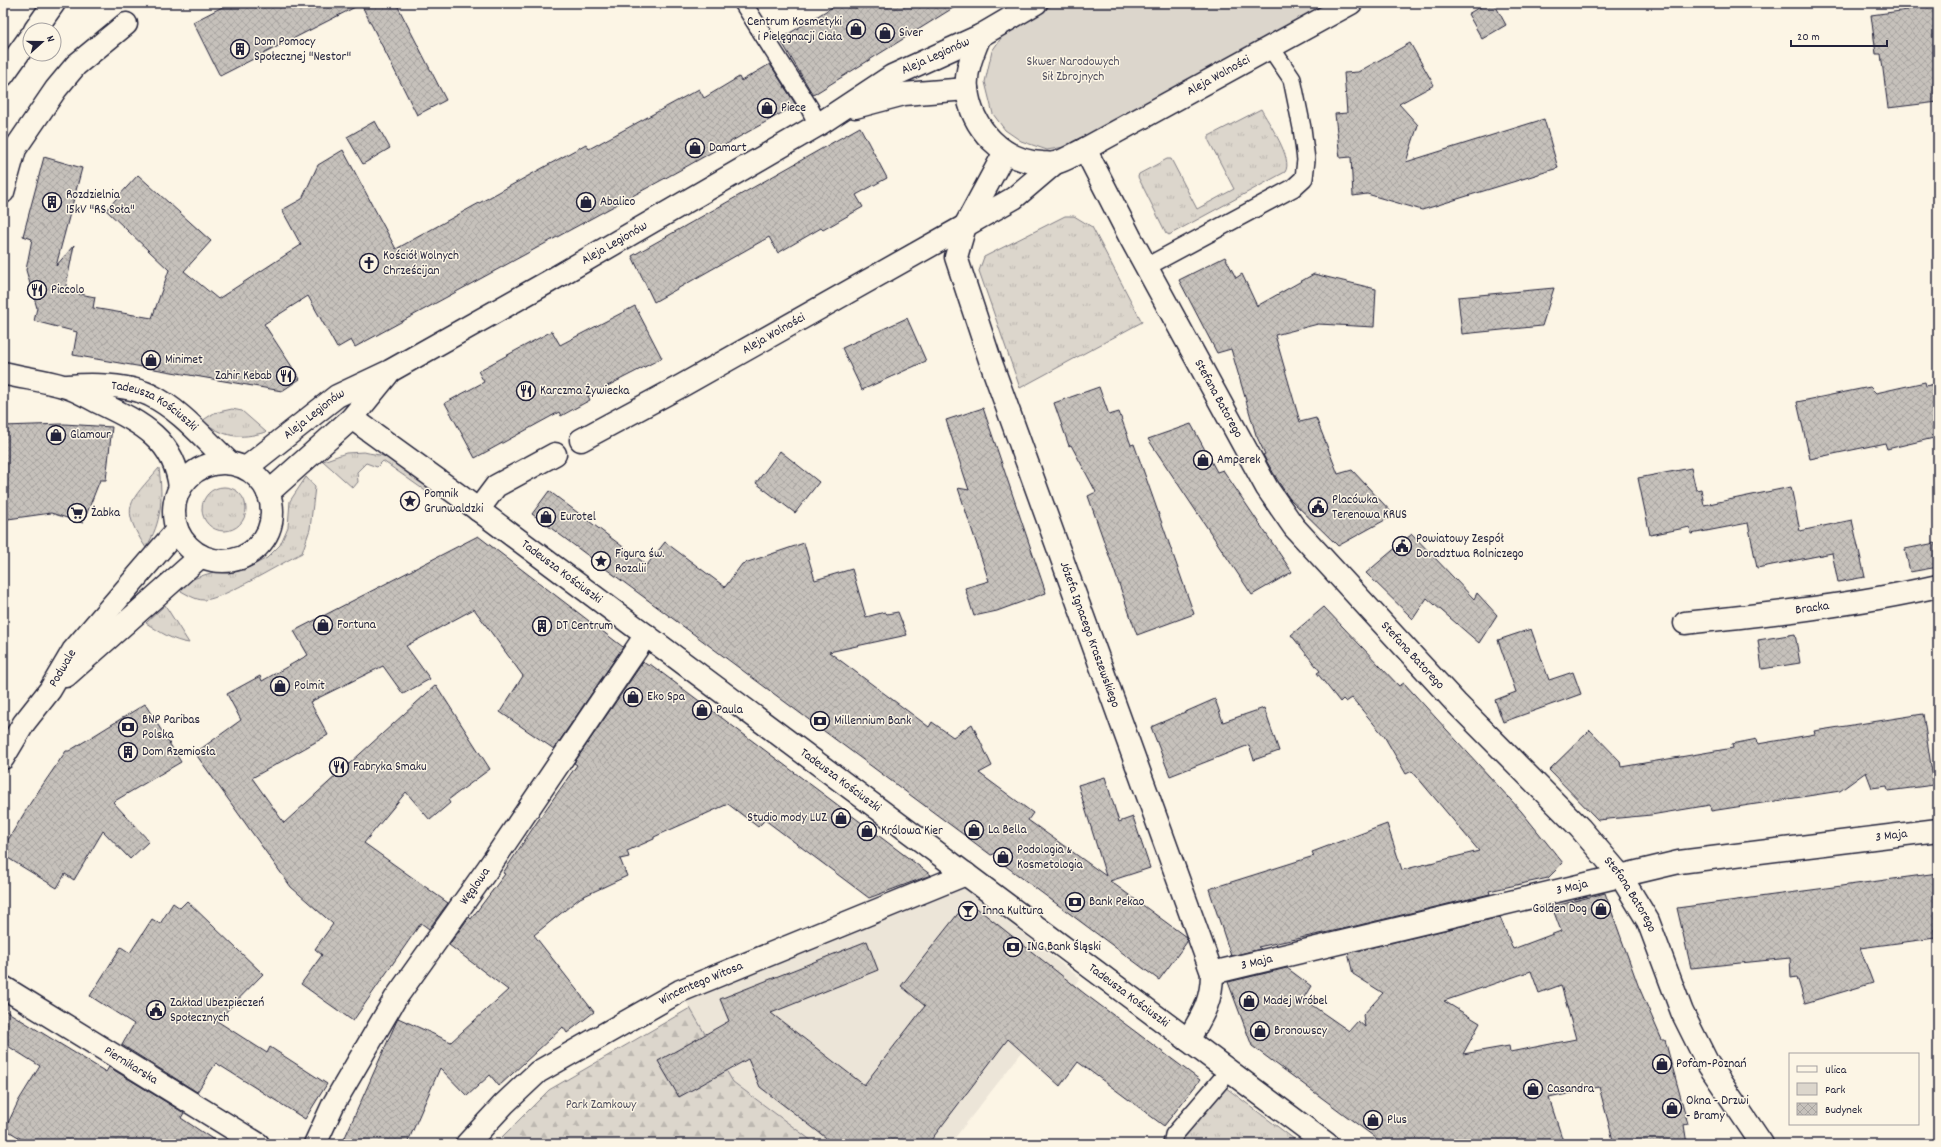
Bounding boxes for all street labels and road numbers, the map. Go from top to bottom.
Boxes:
street label: Aleja Legionów [898,32,973,80]
street label: Aleja Wolności [1183,50,1254,101]
street label: Aleja Legionów [578,217,651,270]
street label: Aleja Wolności [739,308,809,359]
street label: Stefana Batorego [1189,356,1248,442]
street label: Tadeusza Kościuszki [110,376,203,437]
street label: Aleja Legionów [279,384,348,444]
street label: Tadeusza Kościuszki [517,535,607,609]
street label: Józefa Ignacego Kraszewskiego [1054,559,1125,711]
street label: Bracka [1794,596,1831,620]
street label: Stefana Batorego [1376,617,1449,694]
street label: Podwale [44,646,82,691]
street label: Tadeusza Kościuszki [796,744,885,817]
street label: 3 Maja [1874,824,1909,847]
street label: Stefana Batorego [1599,852,1661,935]
street label: Węglowa [455,863,496,909]
street label: 3 Maja [1554,874,1591,900]
street label: 3 Maja [1239,949,1275,975]
street label: Wincentego Witosa [656,956,747,1010]
street label: Tadeusza Kościuszki [1084,959,1174,1033]
street label: Piernikarska [100,1042,162,1090]

